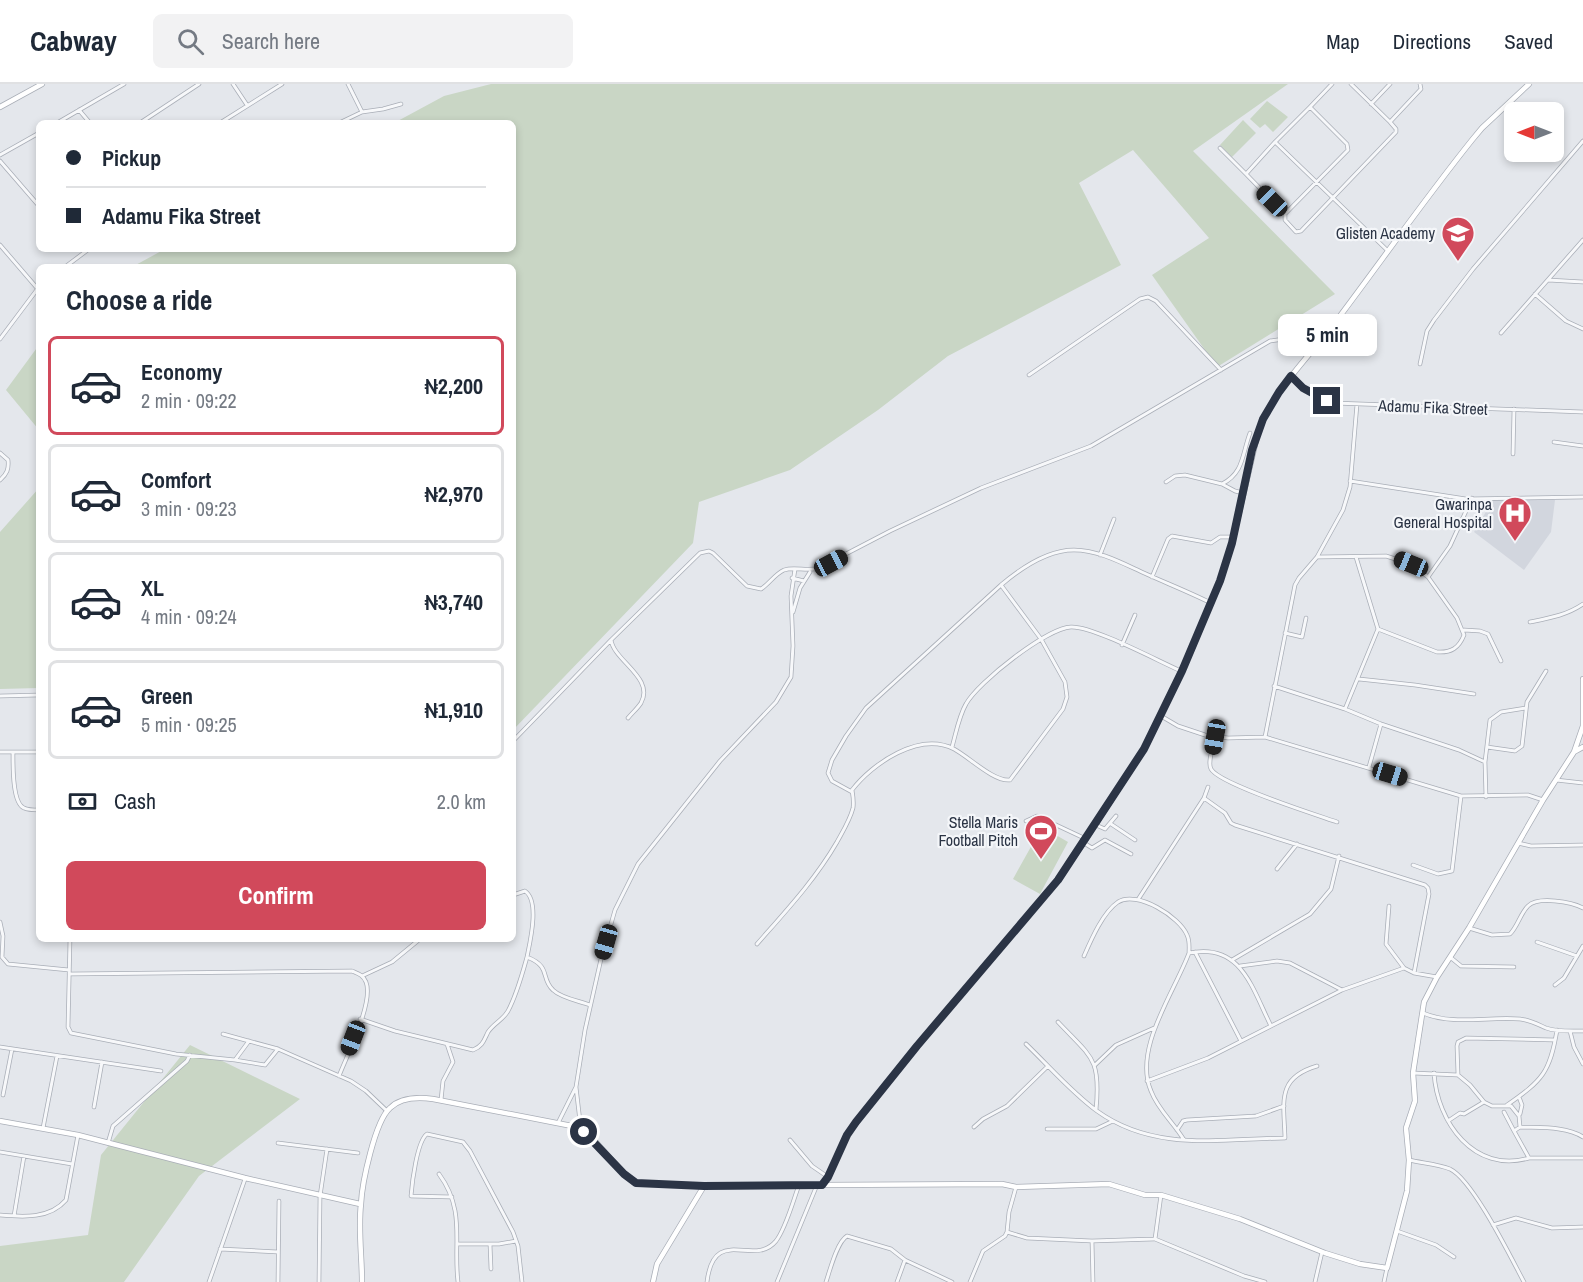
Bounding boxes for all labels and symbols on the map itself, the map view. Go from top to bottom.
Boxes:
north arrow [1504,102,1564,162]
car [1253,182,1291,220]
school or university icon: Glisten Academy [1440,215,1476,262]
place label: Glisten Academy [1336,222,1435,244]
callout: 5 min [1278,314,1376,356]
route end [1313,387,1340,414]
street label: Adamu Fika Street [1377,394,1488,420]
place label: Gwarinpa General Hospital [1394,493,1493,533]
hospital icon: Gwarinpa General Hospital [1497,495,1533,542]
car [811,547,851,579]
car [1391,549,1431,579]
car [1203,718,1227,756]
car [1370,760,1410,788]
place label: Stella Maris Football Pitch [938,811,1018,851]
sports icon: Stella Maris Football Pitch [1023,813,1059,860]
car [592,922,620,962]
car [338,1018,368,1058]
route start [570,1118,597,1145]

